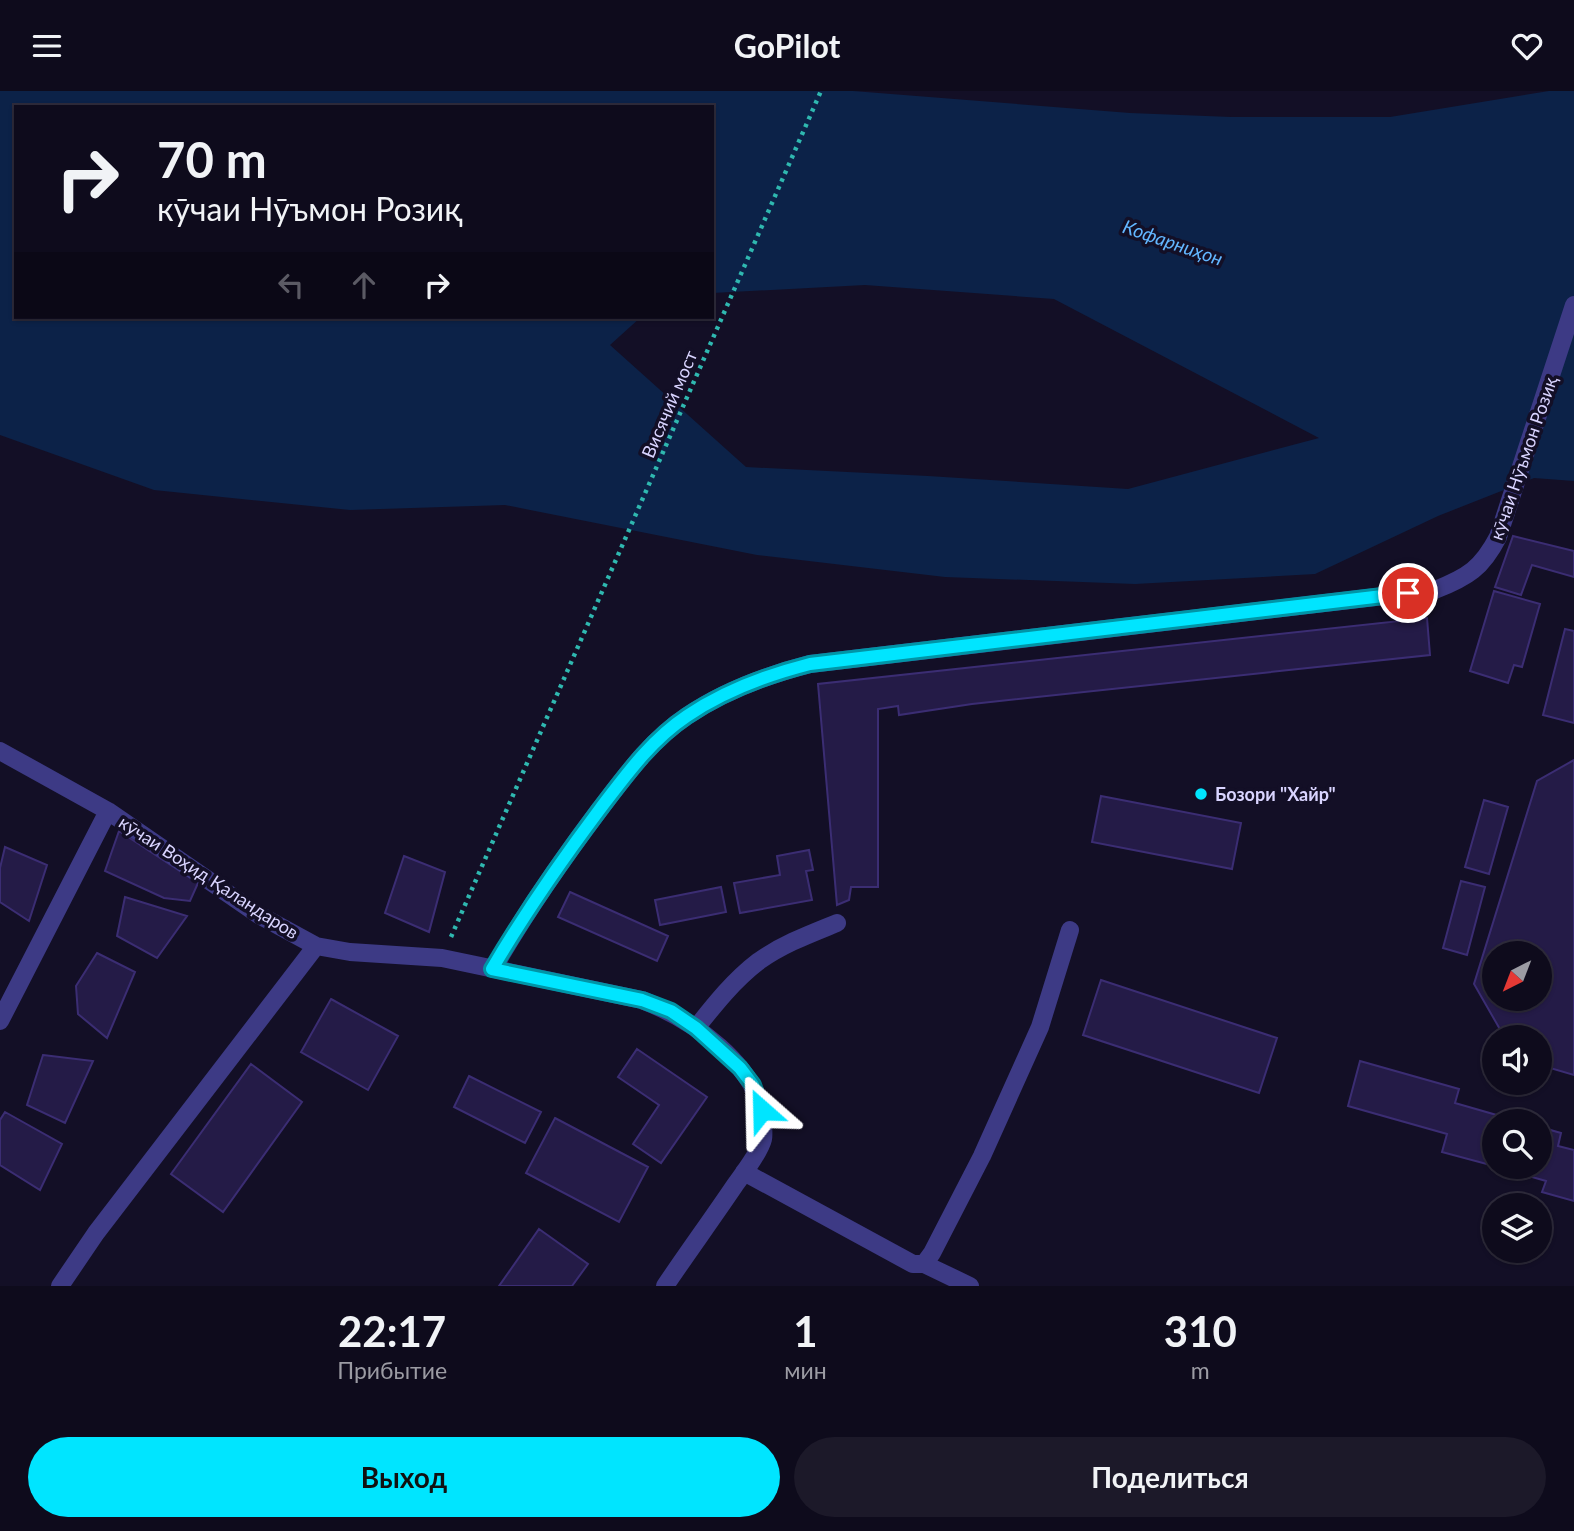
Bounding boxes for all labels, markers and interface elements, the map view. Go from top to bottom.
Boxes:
text: GoPilot [734,26,840,65]
icon: menu [28,27,66,65]
icon: heart [1508,27,1546,65]
text: 70 m [157,130,267,188]
icon: right [42,133,133,224]
text: кӯчаи Нӯъмон Розиқ [157,189,462,228]
water label: Кофарниҳон [1120,214,1226,270]
icon: left [272,266,310,304]
icon: ahead [345,266,383,304]
icon: right [418,266,456,304]
street label: Висячий мост [637,347,701,461]
street label: кӯчаи Нӯъмон Розиқ [1485,372,1562,543]
pin [1378,563,1438,623]
icon: arrive [1389,574,1427,612]
place label: Бозори "Хайр" [1215,783,1336,805]
marker: Бозори "Хайр" [1193,786,1209,802]
street label: кӯчаи Воҳид Қаландаров [115,811,303,943]
north arrow [1482,941,1552,1011]
map controls [1482,941,1552,1263]
button: sound [1482,1025,1552,1095]
position arrow [725,1073,799,1147]
button: search [1482,1109,1552,1179]
button: layers [1482,1193,1552,1263]
text: 22:17 [338,1306,446,1356]
text: 1 [793,1306,818,1356]
text: 310 [1164,1306,1237,1356]
text: Прибытие [337,1356,447,1384]
text: мин [784,1356,827,1384]
text: m [1191,1356,1210,1384]
button: Выход [28,1437,780,1517]
button: Поделиться [794,1437,1546,1517]

